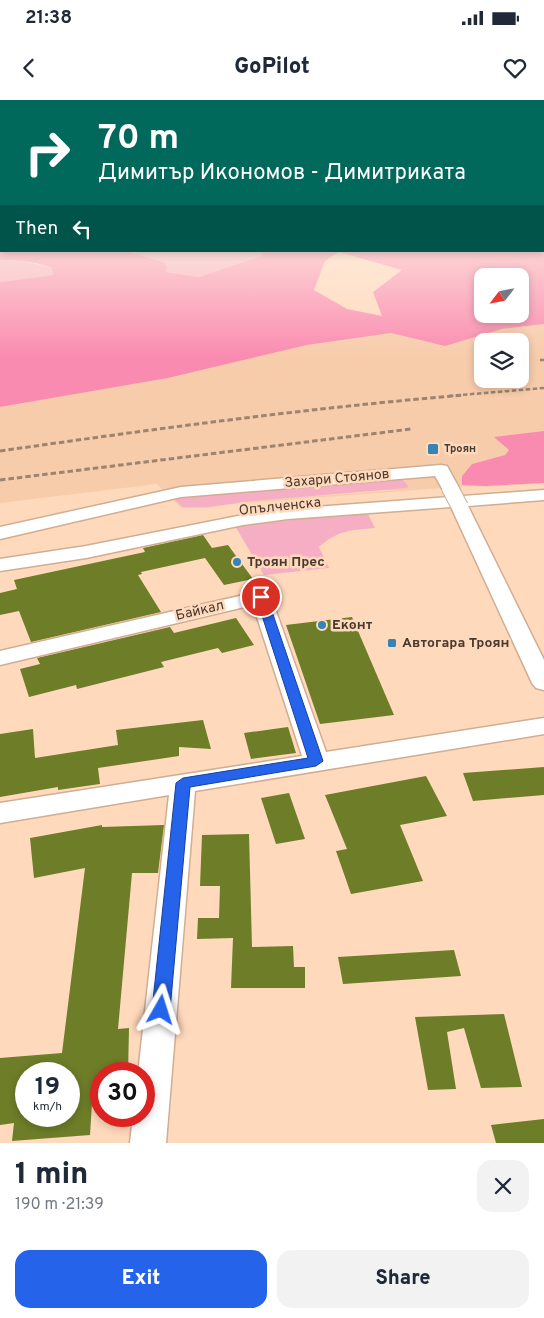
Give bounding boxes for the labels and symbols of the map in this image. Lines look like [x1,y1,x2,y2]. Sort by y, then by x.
north arrow [474,268,529,322]
marker: Троян [426,442,440,456]
place label: Троян [444,442,476,456]
street label: Захари Стоянов [284,466,390,492]
street label: Опълченска [238,494,322,520]
place label: Троян Прес [247,554,325,571]
marker: Троян Прес [231,556,243,568]
pin [240,576,282,618]
street label: Байкал [174,597,226,625]
place label: Еконт [332,617,373,634]
marker: Еконт [316,619,328,631]
place label: Автогара Троян [402,635,509,652]
marker: Автогара Троян [386,637,398,649]
position arrow [134,983,186,1035]
speed limit sign: 30 [90,1062,155,1127]

